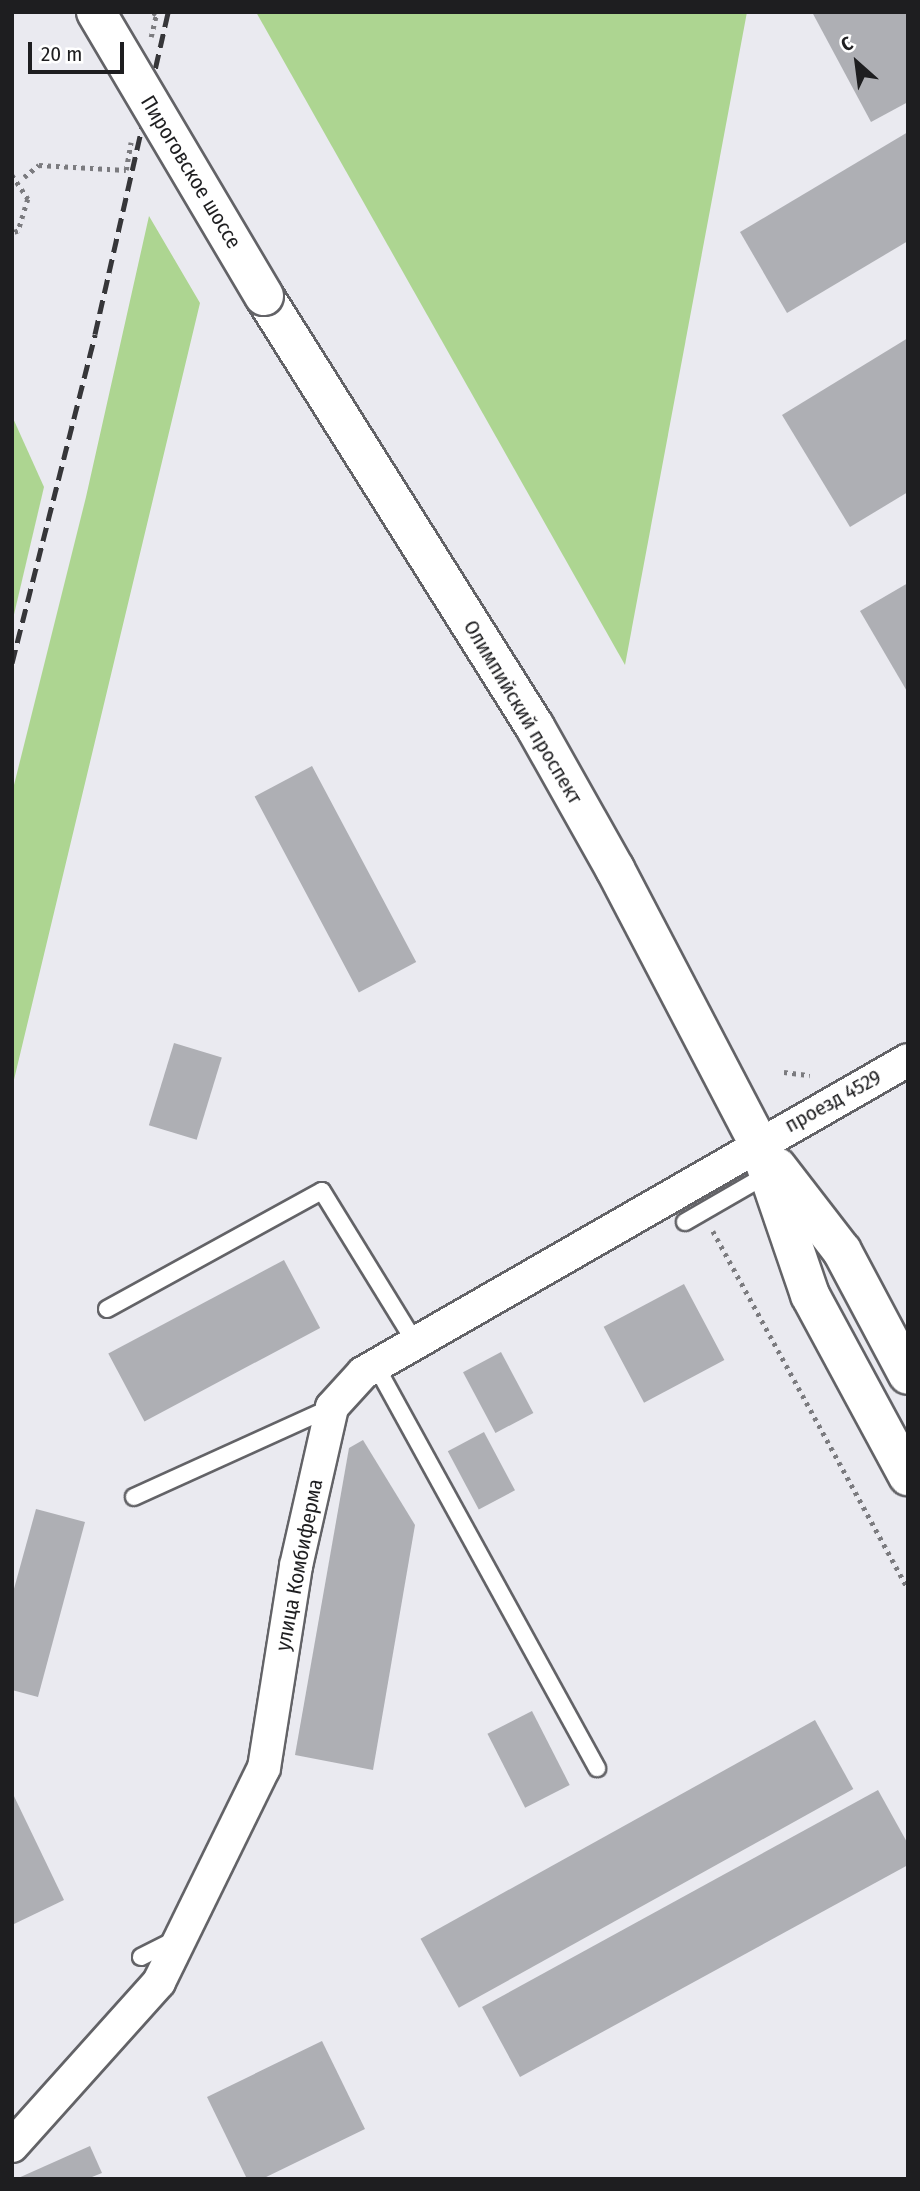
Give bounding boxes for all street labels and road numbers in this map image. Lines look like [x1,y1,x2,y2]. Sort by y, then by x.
street label: Пироговское шоссе [135,91,247,253]
street label: Олимпийский проспект [458,615,588,809]
street label: проезд 4529 [780,1064,886,1138]
street label: улица Комбиферма [270,1477,328,1653]

